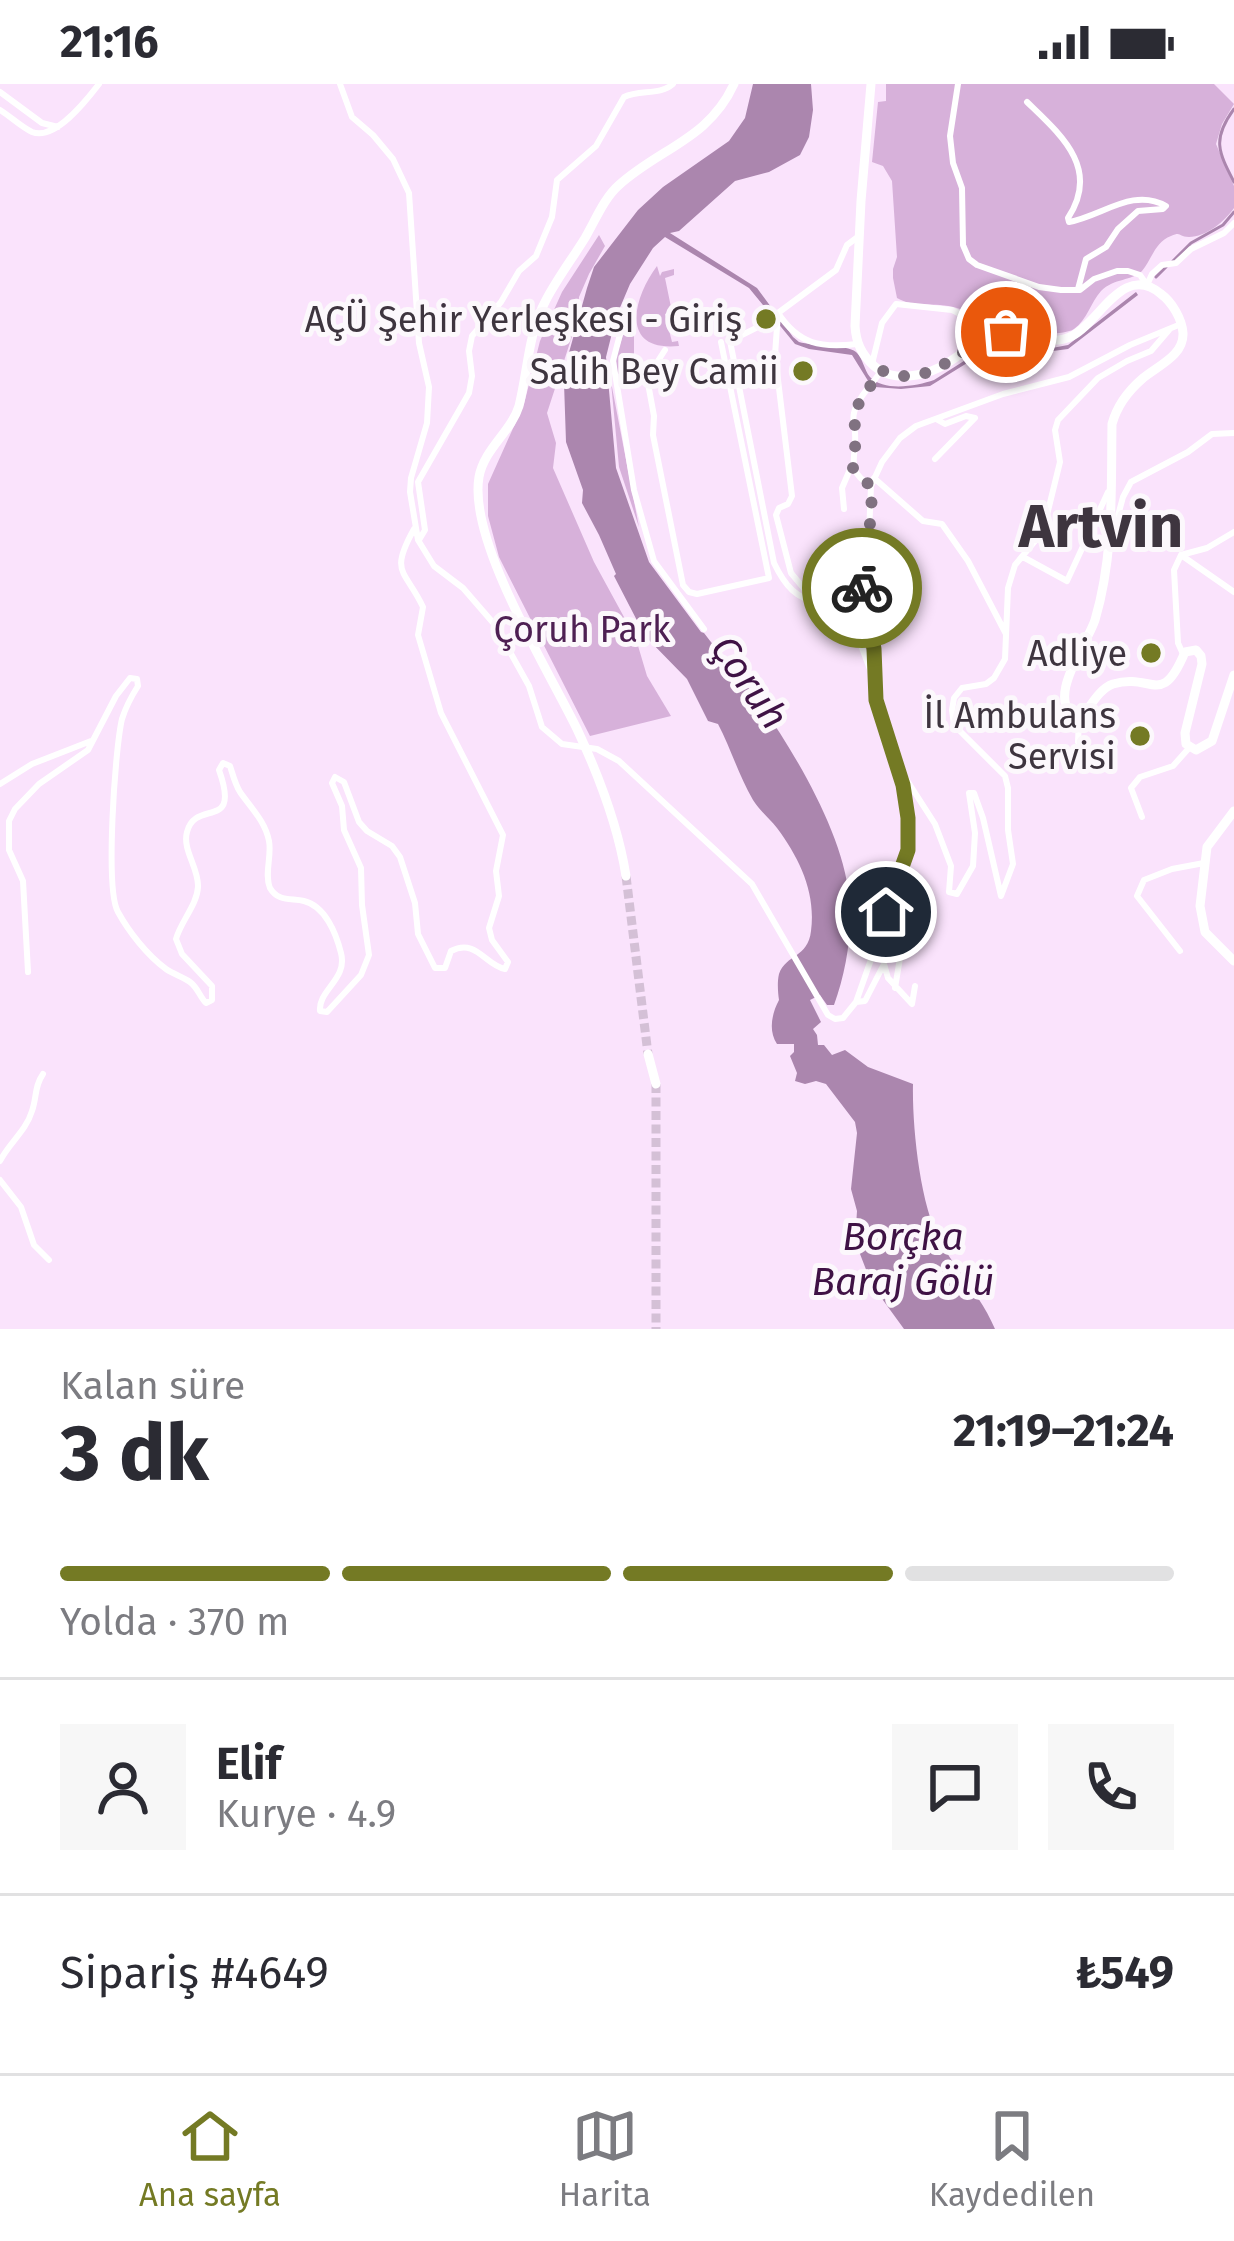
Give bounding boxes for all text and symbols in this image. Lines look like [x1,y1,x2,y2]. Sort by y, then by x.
text: 21:16 [60,15,159,69]
pin [955,281,1057,383]
place label: AÇÜ Şehir Yerleşkesi - Giriş [305,298,742,342]
icon: bag [973,299,1039,365]
marker: AÇÜ Şehir Yerleşkesi - Giriş [753,306,779,332]
place label: Salih Bey Camii [530,350,779,394]
marker: Salih Bey Camii [790,358,816,384]
district label: Artvin [1018,491,1183,563]
courier [802,528,922,648]
icon: bike [829,555,895,621]
park label: Çoruh Park [494,608,671,652]
water label: Çoruh [701,627,798,738]
place label: Adliye [1027,632,1127,676]
marker: Adliye [1138,640,1164,666]
place label: İl Ambulans Servisi [924,694,1116,779]
marker: İl Ambulans Servisi [1127,723,1153,749]
pin [835,861,937,963]
icon: home [853,879,919,945]
water label: Borçka Baraj Gölü [811,1214,995,1305]
text: Kalan süre [60,1363,245,1409]
text: 21:19–21:24 [953,1404,1174,1458]
text: 3 dk [60,1407,209,1501]
text: Yolda · 370 m [60,1599,289,1645]
button: person [60,1724,186,1850]
button: chat [892,1724,1018,1850]
button: phone [1048,1724,1174,1850]
text: Elif [216,1737,281,1791]
text: Kurye · 4.9 [216,1791,396,1837]
text: Sipariş #4649 [60,1946,329,2000]
text: ₺549 [1075,1946,1174,2000]
tab: Ana sayfa [139,2103,281,2215]
tab: Harita [559,2103,651,2215]
tab: Kaydedilen [929,2103,1095,2215]

